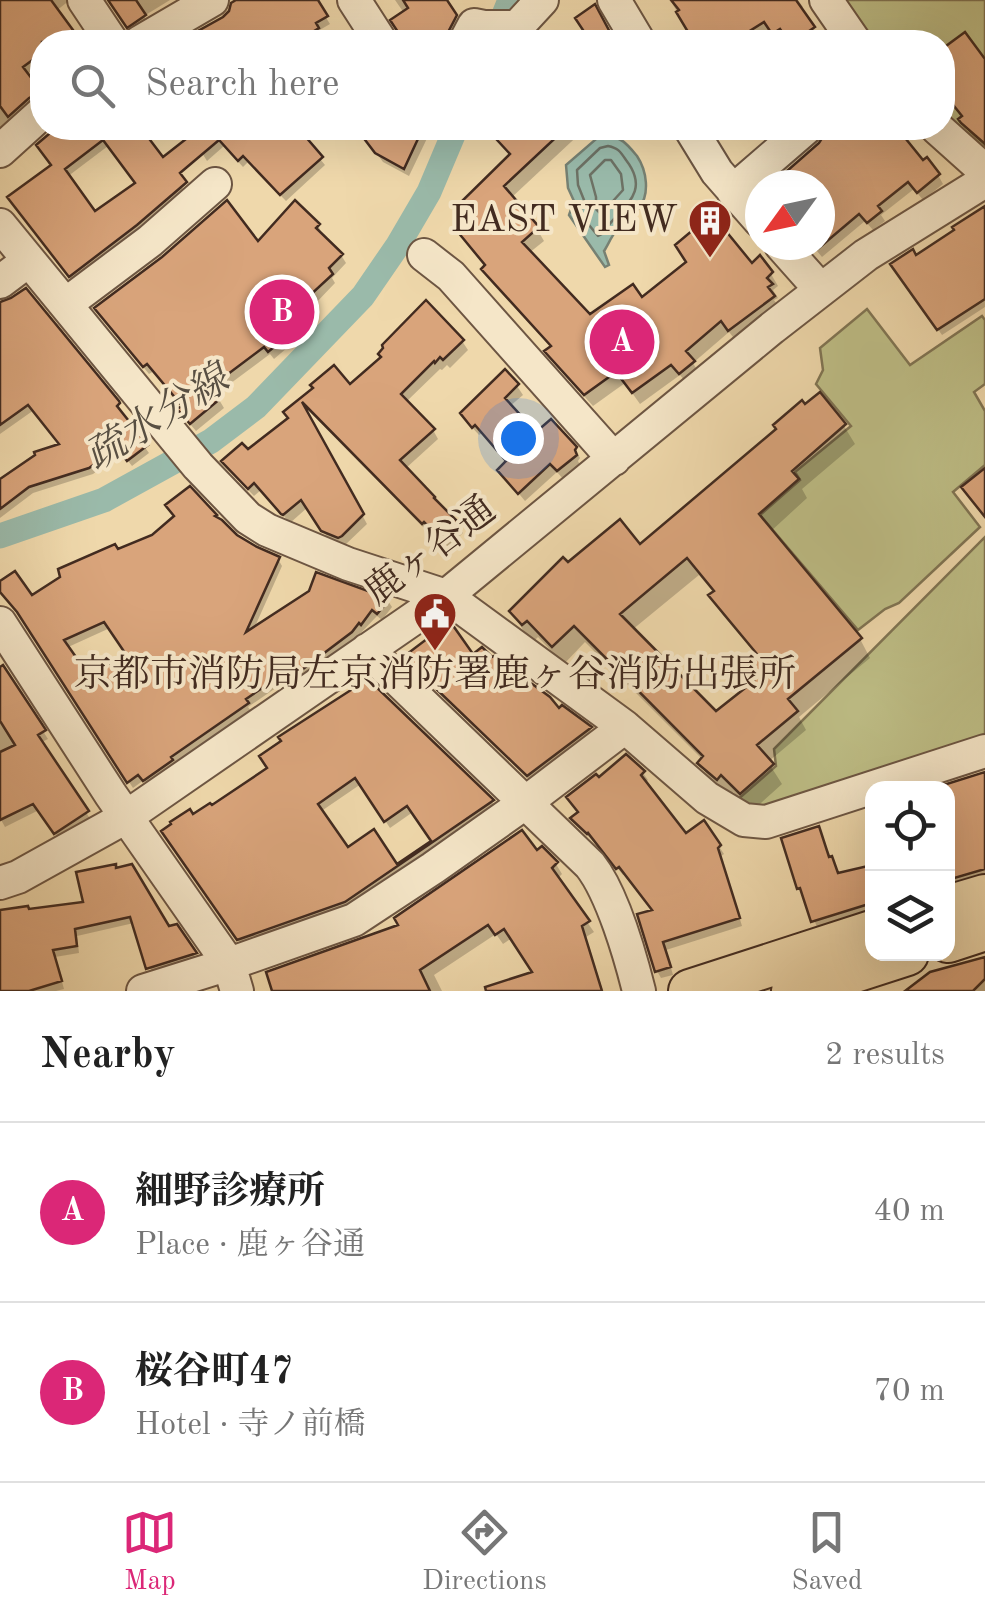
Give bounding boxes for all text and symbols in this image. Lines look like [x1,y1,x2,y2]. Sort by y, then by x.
search box [30,30,955,140]
icon: search [65,58,120,113]
text: Search here [145,66,340,104]
north arrow [745,170,835,260]
building icon: EAST VIEW [687,198,733,259]
place label: EAST VIEW [450,202,678,240]
pin: B [250,274,314,350]
pin: A [590,304,654,380]
water label: 疏水分線 [77,355,241,479]
your location [493,413,544,464]
street label: 鹿ヶ谷通 [357,489,503,613]
public building icon: 京都市消防局左京消防署鹿ヶ谷消防出張所 [412,591,458,652]
place label: 京都市消防局左京消防署鹿ヶ谷消防出張所 [74,653,796,695]
map controls [865,781,955,961]
button: locate [865,781,955,871]
button: layers [865,871,955,961]
text: Nearby [40,1035,176,1077]
text: 2 results [825,1040,945,1072]
text: 細野診療所 [135,1174,325,1212]
text: A [60,1196,85,1228]
text: 40 m [874,1196,945,1228]
text: Place · 鹿ヶ谷通 [135,1230,365,1262]
text: 桜谷町47 [135,1354,293,1392]
text: B [61,1376,84,1408]
text: 70 m [874,1376,945,1408]
text: Hotel · 寺ノ前橋 [135,1410,366,1442]
tab: Map [122,1505,177,1600]
tab: Directions [422,1505,547,1600]
tab: Saved [791,1505,863,1600]

